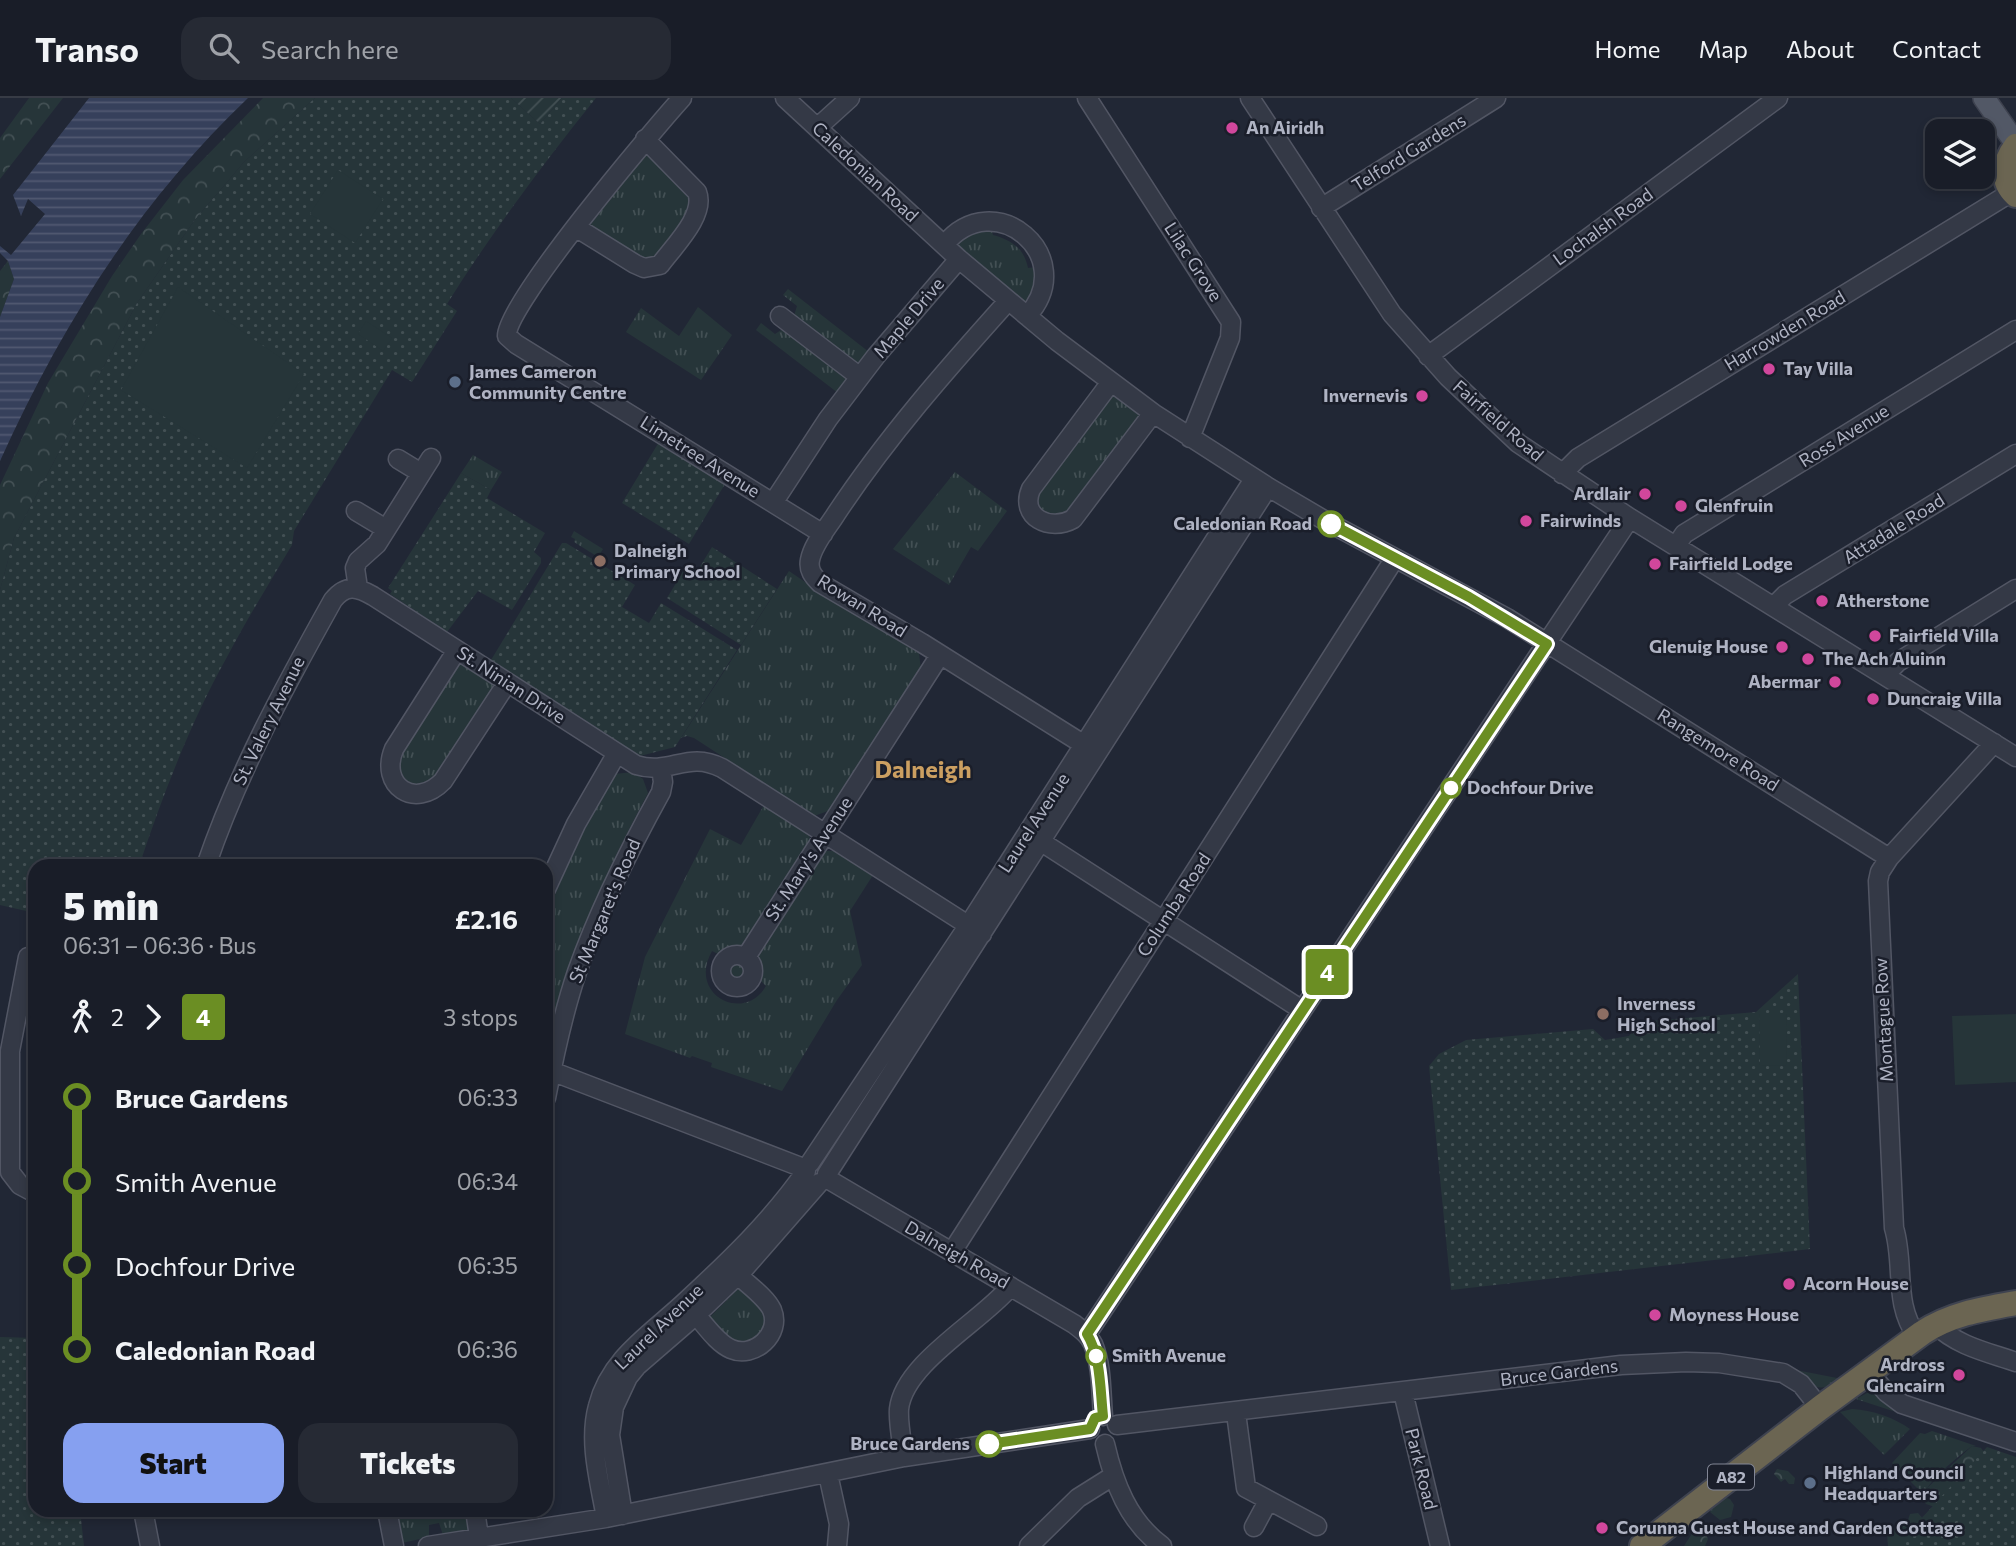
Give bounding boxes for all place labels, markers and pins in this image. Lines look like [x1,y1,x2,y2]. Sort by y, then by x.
place label: An Airidh [1246,116,1324,138]
marker: An Airidh [1224,120,1240,136]
place label: Tay Villa [1783,357,1853,379]
place label: James Cameron Community Centre [469,360,627,403]
marker: Tay Villa [1761,361,1777,377]
marker: James Cameron Community Centre [447,374,463,390]
place label: Invernevis [1323,384,1408,406]
marker: Invernevis [1414,388,1430,404]
place label: Ardlair [1574,482,1632,504]
marker: Ardlair [1637,486,1653,502]
place label: Glenfruin [1695,494,1773,516]
marker: Glenfruin [1673,498,1689,514]
place label: Fairwinds [1540,509,1621,531]
marker: Caledonian Road [1318,511,1344,537]
place label: Caledonian Road [1173,512,1312,534]
marker: Fairwinds [1518,513,1534,529]
place label: Dalneigh Primary School [614,539,740,582]
place label: Fairfield Lodge [1669,552,1793,574]
marker: Dalneigh Primary School [592,553,608,569]
marker: Fairfield Lodge [1647,556,1663,572]
place label: Atherstone [1836,589,1929,611]
marker: Atherstone [1814,593,1830,609]
place label: Fairfield Villa [1889,624,1999,646]
marker: Fairfield Villa [1867,628,1883,644]
place label: Glenuig House [1649,635,1768,657]
marker: Glenuig House [1774,639,1790,655]
place label: The Ach Aluinn [1822,647,1946,669]
marker: The Ach Aluinn [1800,651,1816,667]
place label: Abermar [1748,670,1822,692]
marker: Abermar [1827,674,1843,690]
place label: Duncraig Villa [1887,687,2002,709]
marker: Duncraig Villa [1865,691,1881,707]
place label: Dochfour Drive [1467,776,1594,798]
marker: Dochfour Drive [1441,778,1461,798]
place label: Inverness High School [1617,992,1716,1035]
marker: Inverness High School [1595,1006,1611,1022]
place label: Acorn House [1803,1272,1909,1294]
marker: Acorn House [1781,1276,1797,1292]
place label: Moyness House [1669,1303,1799,1325]
marker: Moyness House [1647,1307,1663,1323]
place label: Smith Avenue [1112,1344,1226,1366]
marker: Smith Avenue [1086,1346,1106,1366]
place label: Ardross Glencairn [1866,1353,1945,1396]
marker: Ardross Glencairn [1951,1367,1967,1383]
marker: Bruce Gardens [976,1431,1002,1457]
place label: Bruce Gardens [850,1432,970,1454]
place label: Highland Council Headquarters [1824,1461,1964,1504]
marker: Highland Council Headquarters [1802,1475,1818,1491]
place label: Corunna Guest House and Garden Cottage [1616,1516,1963,1538]
marker: Corunna Guest House and Garden Cottage [1594,1520,1610,1536]

